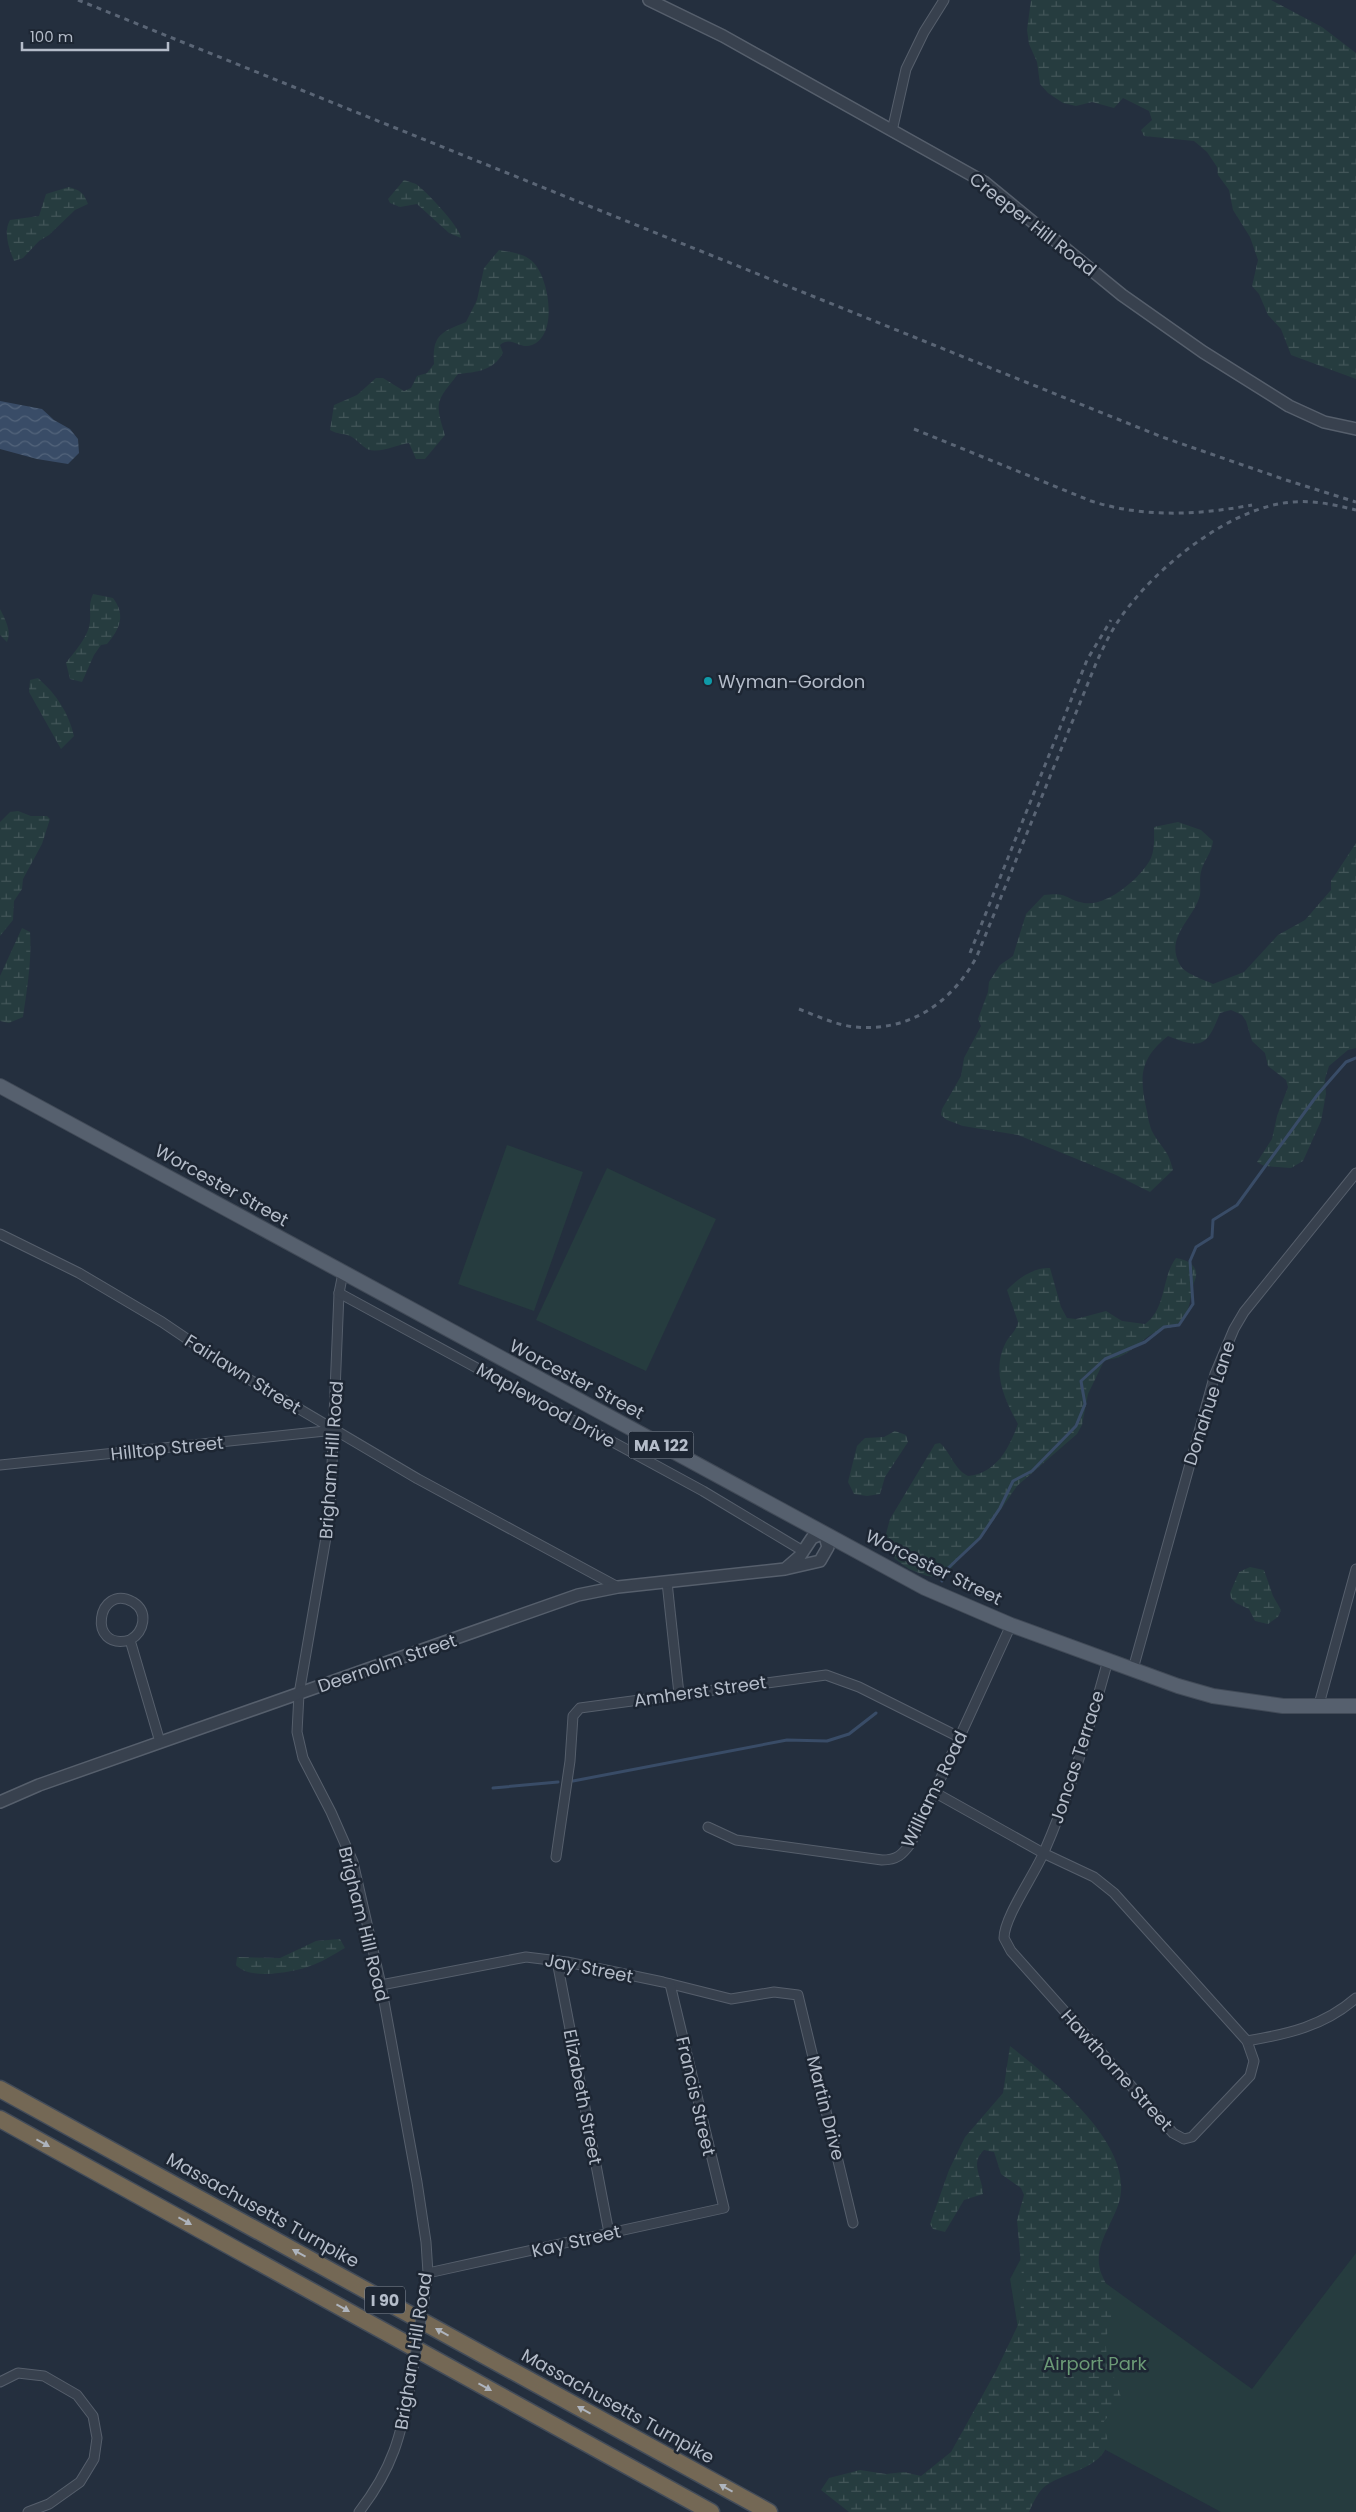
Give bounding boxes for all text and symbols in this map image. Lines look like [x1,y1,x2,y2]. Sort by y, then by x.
scale bar [22,20,169,52]
text: 100 m [30,26,73,47]
street label: Creeper Hill Road [964,166,1102,282]
place label: Wyman-Gordon [718,669,865,694]
marker: Wyman-Gordon [702,675,714,687]
street label: Worcester Street [151,1138,293,1232]
street label: Fairlawn Street [180,1328,306,1420]
street label: Worcester Street [505,1333,649,1425]
street label: Donahue Lane [1177,1338,1241,1468]
street label: Maplewood Drive [472,1356,620,1454]
street label: Brigham Hill Road [313,1380,349,1540]
street label: Hilltop Street [109,1430,225,1466]
road number: MA 122 [628,1432,694,1458]
street label: Worcester Street [861,1523,1007,1611]
street label: Deernolm Street [314,1628,460,1698]
street label: Amherst Street [632,1669,768,1713]
street label: Joncas Terrace [1044,1687,1110,1827]
street label: Williams Road [895,1726,973,1852]
street label: Brigham Hill Road [333,1844,395,2004]
street label: Jay Street [543,1947,635,1989]
street label: Hawthorne Street [1056,2004,1178,2136]
street label: Elizabeth Street [558,2027,608,2167]
street label: Francis Street [670,2034,722,2158]
street label: Martin Drive [801,2053,851,2163]
one-way arrow [35,2139,50,2147]
street label: Massachusetts Turnpike [162,2146,364,2274]
one-way arrow [178,2217,192,2226]
street label: Kay Street [529,2219,623,2263]
one-way arrow [293,2249,306,2258]
street label: Brigham Hill Road [388,2271,438,2431]
road number: I 90 [365,2286,405,2314]
one-way arrow [336,2304,349,2313]
one-way arrow [434,2328,449,2336]
street label: Massachusetts Turnpike [517,2342,719,2470]
park label: Airport Park [1043,2351,1148,2376]
one-way arrow [478,2383,492,2391]
one-way arrow [577,2406,591,2414]
one-way arrow [720,2484,733,2493]

